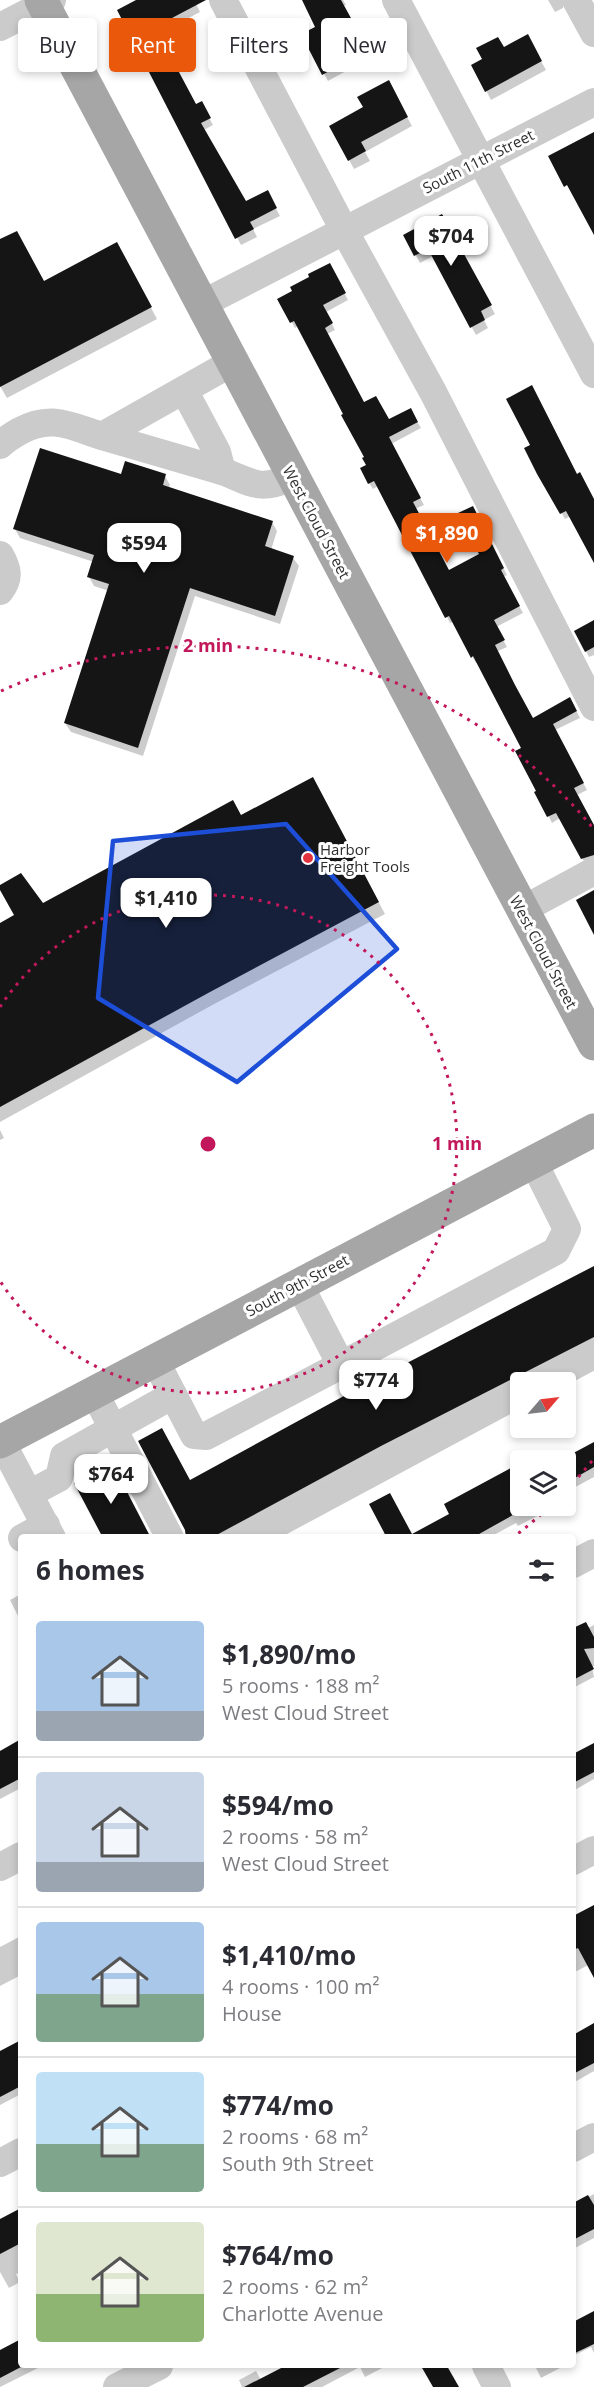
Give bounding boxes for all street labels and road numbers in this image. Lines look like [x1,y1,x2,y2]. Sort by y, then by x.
street label: South 11th Street [419,124,537,198]
street label: West Cloud Street [279,462,355,582]
street label: West Cloud Street [506,892,582,1012]
street label: South 9th Street [242,1249,352,1321]

